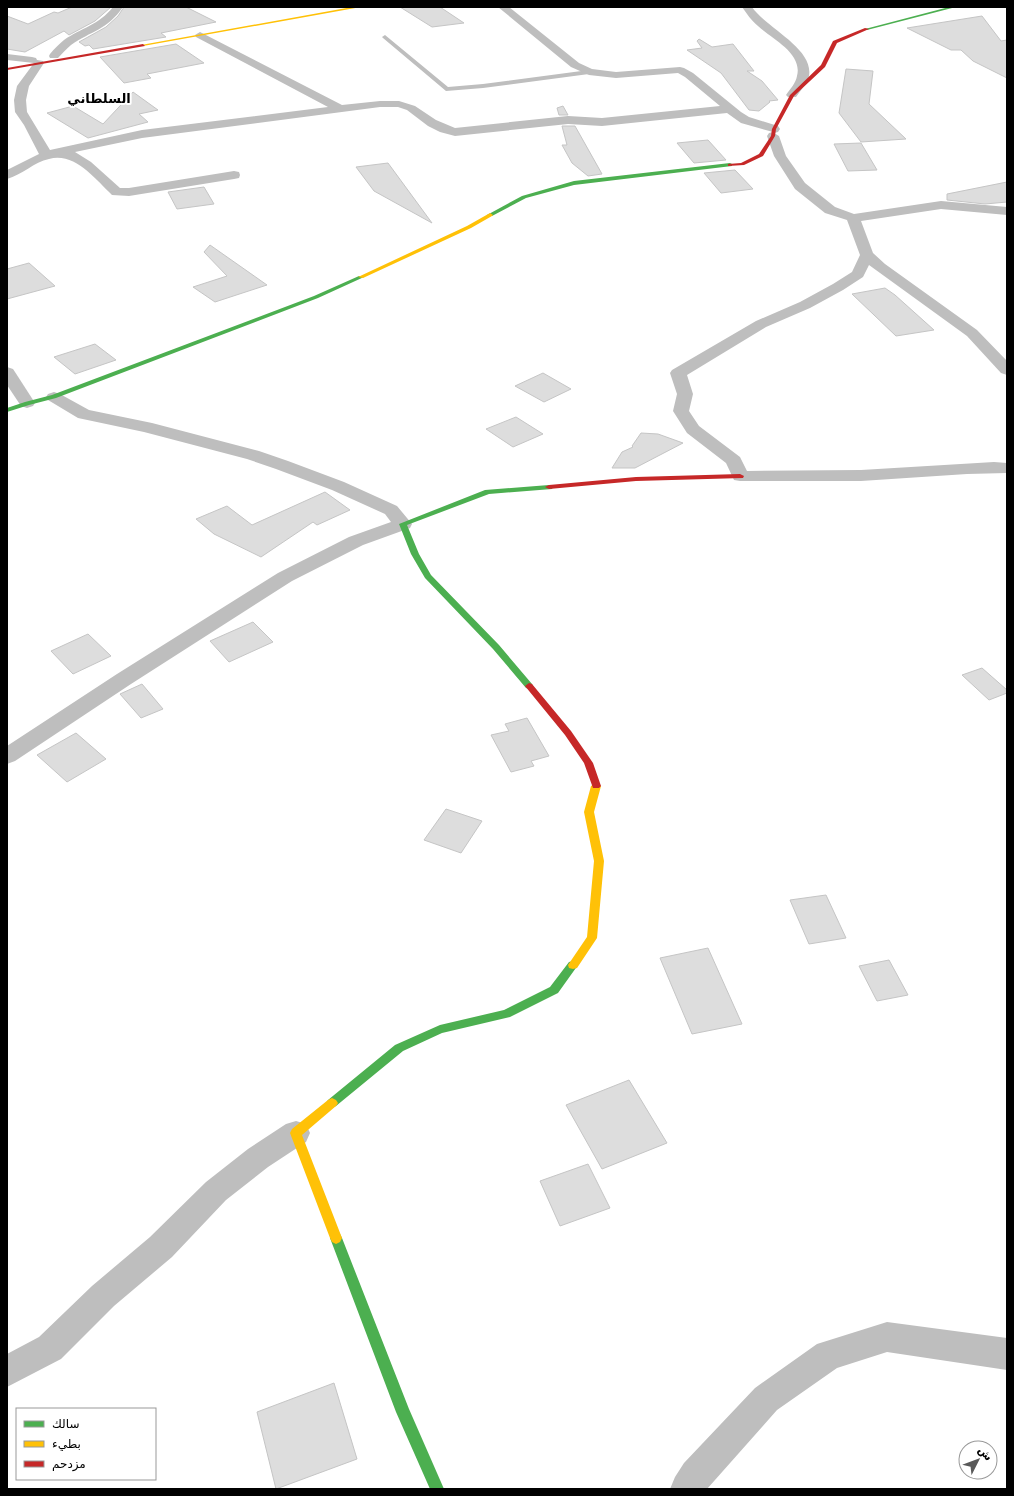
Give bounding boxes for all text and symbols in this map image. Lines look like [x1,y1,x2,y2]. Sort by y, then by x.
district label: السلطاني [67,91,131,106]
legend [16,1408,156,1480]
text: سالك [52,1417,79,1431]
text: بطيء [52,1437,81,1451]
north arrow [958,1440,998,1480]
text: ش [975,1444,995,1464]
text: مزدحم [52,1457,86,1472]

